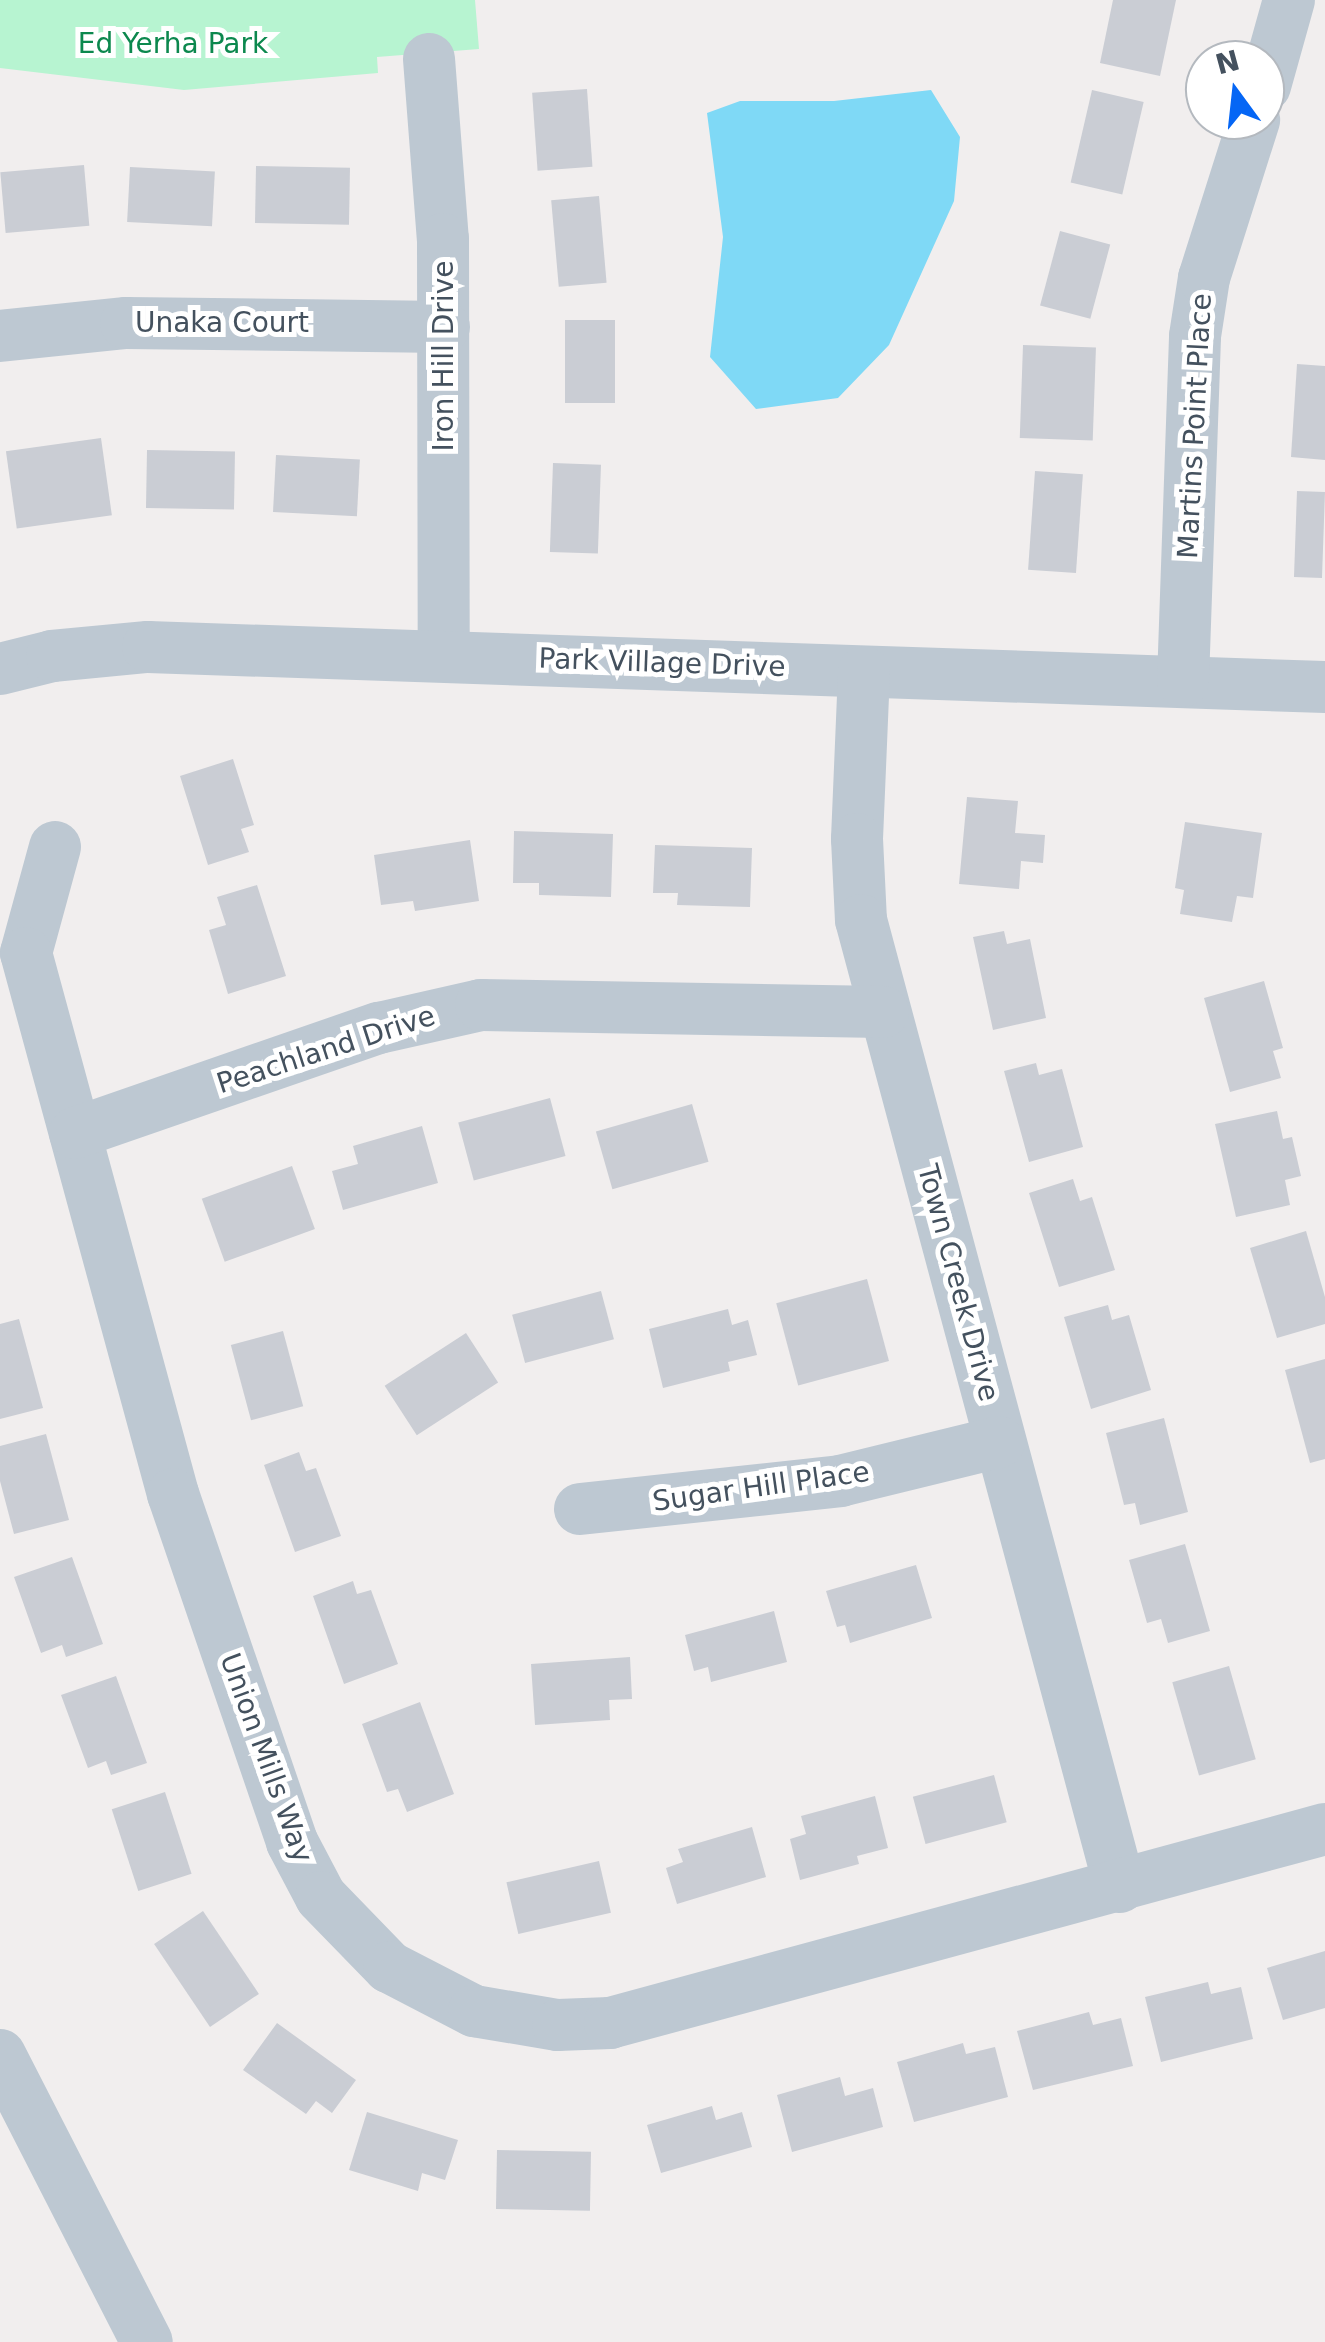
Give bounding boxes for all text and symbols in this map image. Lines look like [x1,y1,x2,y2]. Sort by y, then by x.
park label: Ed Yerha Park [78,27,268,61]
north arrow [1185,40,1285,140]
text: N [1212,44,1243,81]
street label: Iron Hill Drive [427,261,461,451]
street label: Martins Point Place [1171,292,1219,560]
street label: Unaka Court [135,306,309,340]
street label: Park Village Drive [538,642,786,684]
street label: Peachland Drive [213,999,439,1101]
street label: Town Creek Drive [910,1161,1006,1405]
street label: Sugar Hill Place [650,1455,872,1519]
street label: Union Mills Way [213,1649,319,1867]

